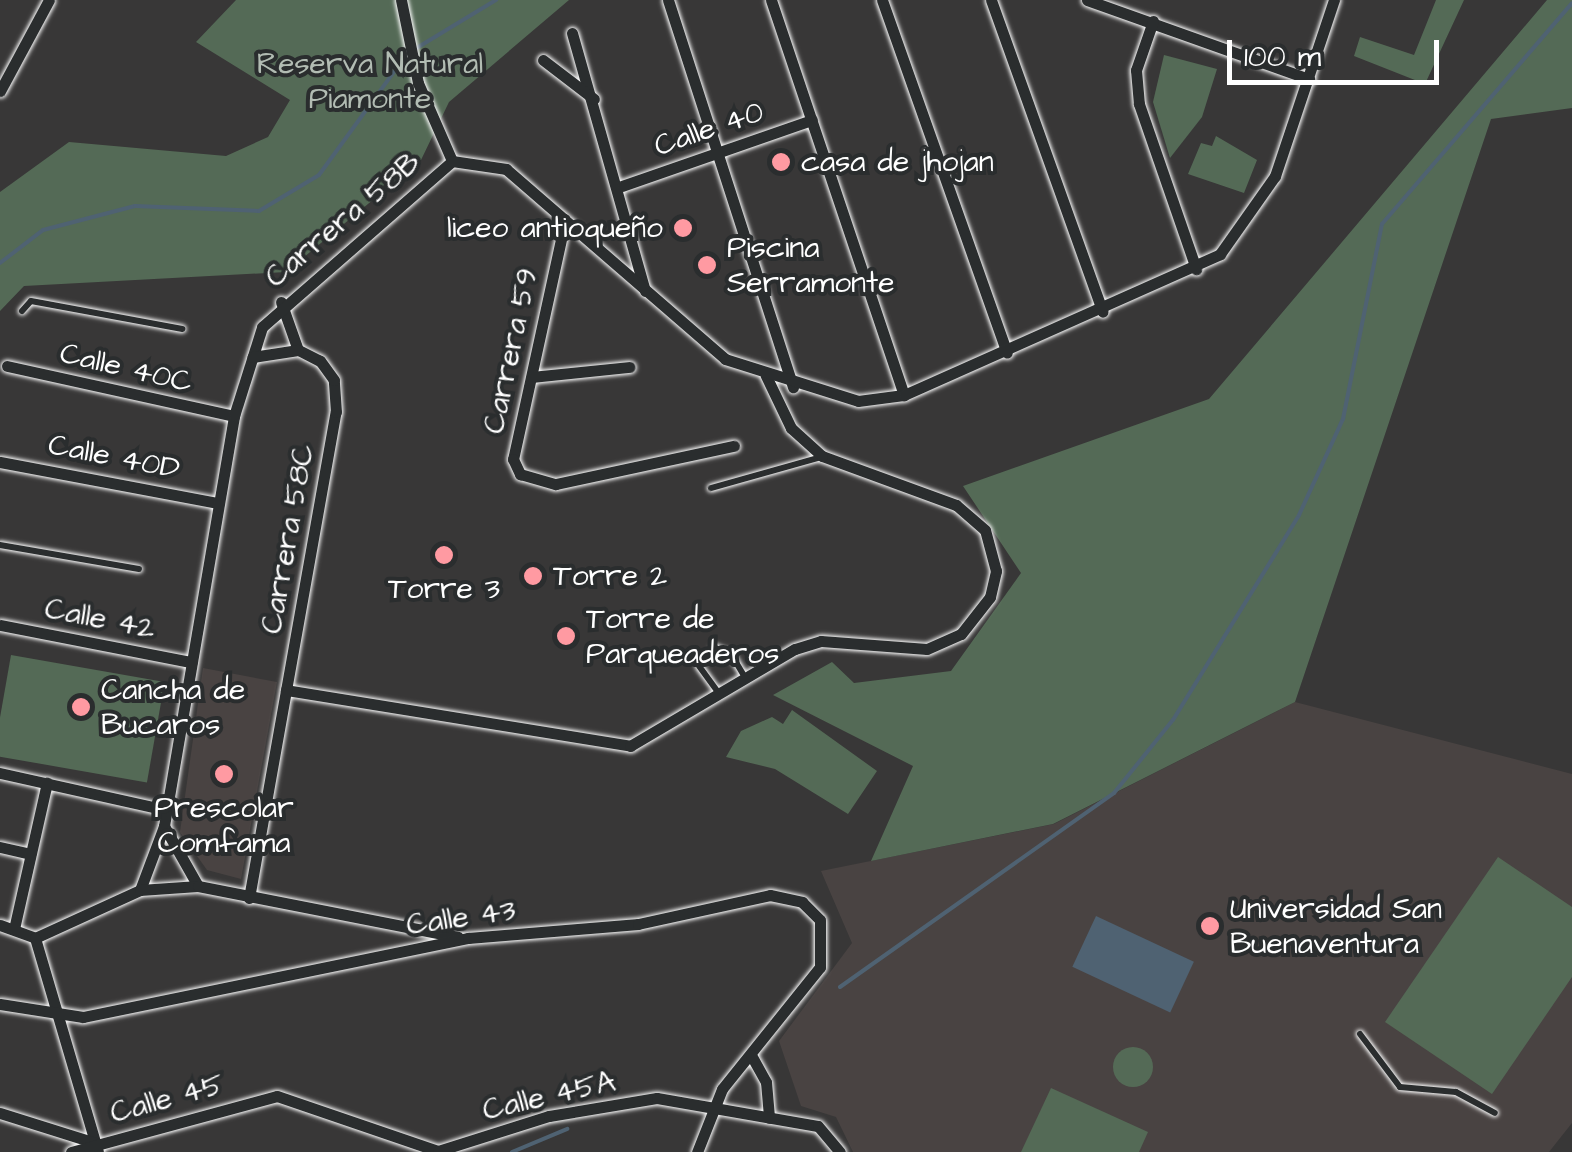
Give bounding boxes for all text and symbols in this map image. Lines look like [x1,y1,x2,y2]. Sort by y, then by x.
scale bar [1232,20,1444,82]
text: 100 m [1244,36,1321,78]
park label: Reserva Natural Piamonte [257,46,483,116]
street label: Calle 40 [649,94,769,164]
place label: casa de jhojan [801,144,994,180]
street label: Carrera 58B [258,145,428,295]
marker: casa de jhojan [770,151,792,173]
place label: liceo antioqueño [447,210,663,246]
marker: liceo antioqueño [672,217,694,239]
place label: Piscina Serramonte [727,230,894,300]
marker: Piscina Serramonte [696,254,718,276]
street label: Carrera 59 [476,265,546,437]
street label: Calle 40C [56,335,196,401]
street label: Calle 40D [45,427,183,487]
street label: Carrera 58C [254,442,322,636]
marker: Torre 3 [433,544,455,566]
place label: Torre 2 [553,558,667,594]
marker: Torre 2 [522,565,544,587]
place label: Torre 3 [388,571,500,607]
street label: Calle 42 [42,591,158,647]
place label: Torre de Parqueaderos [586,601,779,672]
marker: Torre de Parqueaderos [555,625,577,647]
place label: Cancha de Bucaros [101,672,245,742]
marker: Cancha de Bucaros [70,696,92,718]
marker: Prescolar Comfama [213,763,235,785]
place label: Prescolar Comfama [154,790,294,860]
place label: Universidad San Buenaventura [1230,891,1442,962]
street label: Calle 43 [404,893,518,943]
marker: Universidad San Buenaventura [1199,915,1221,937]
street label: Calle 45A [479,1063,619,1129]
street label: Calle 45 [106,1067,228,1131]

